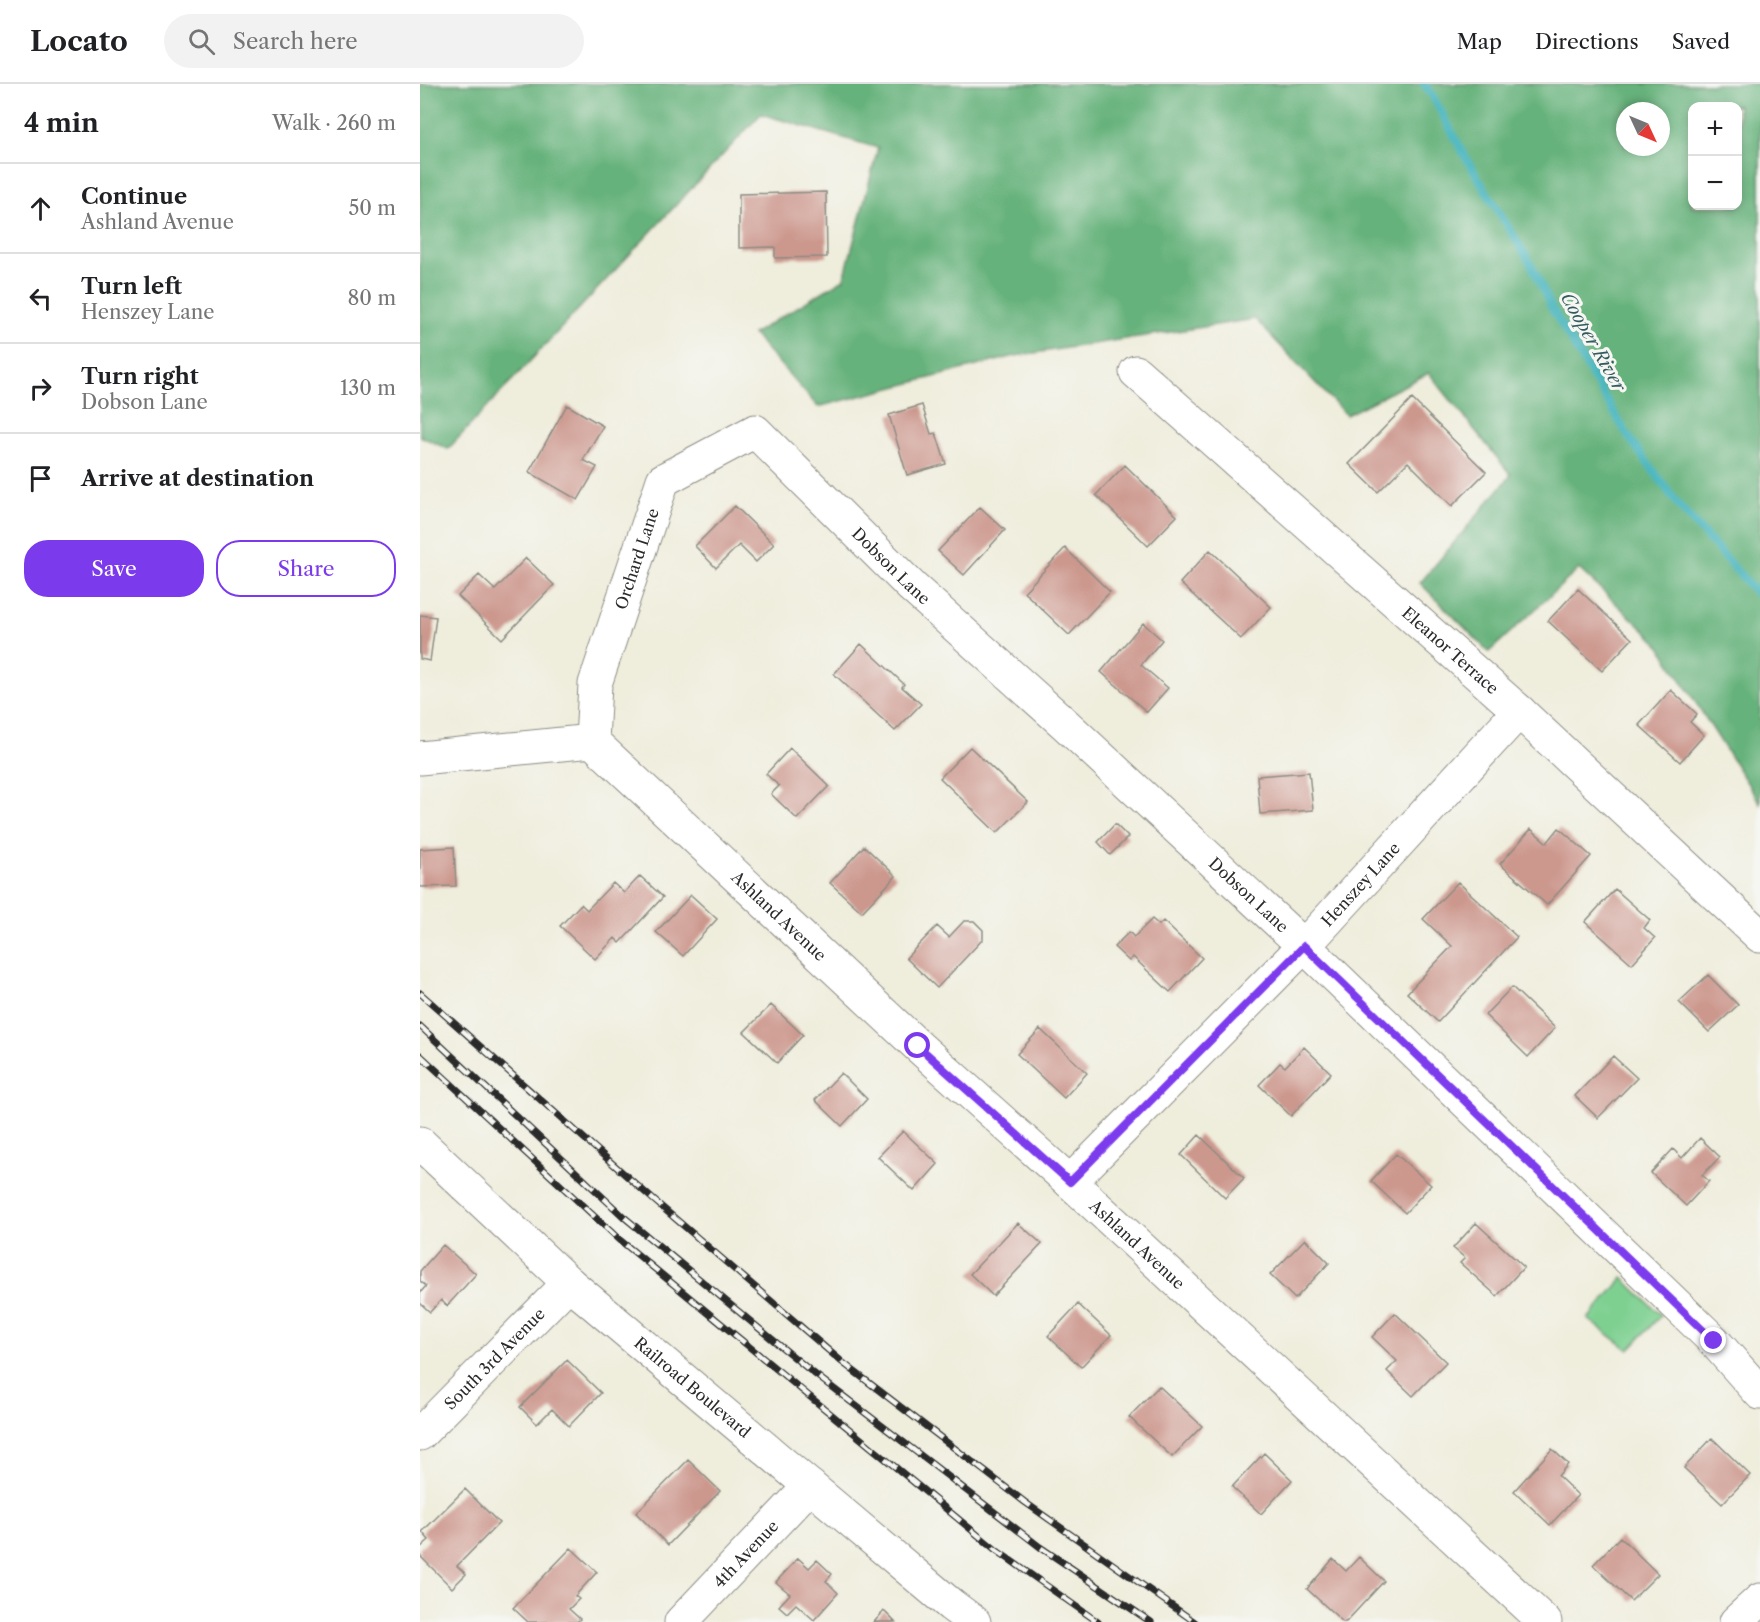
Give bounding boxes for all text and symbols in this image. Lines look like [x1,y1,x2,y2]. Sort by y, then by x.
search box [164,14,584,68]
text: Locato [30,24,128,58]
icon: search [185,25,218,58]
text: Search here [233,28,358,55]
text: Map [1457,29,1502,54]
text: Directions [1535,29,1639,54]
text: Saved [1672,29,1730,54]
north arrow [1616,102,1670,156]
map controls [1688,102,1742,210]
button: + [1688,102,1742,156]
text: 4 min [24,107,99,139]
text: Walk · 260 m [272,111,396,135]
button: − [1688,156,1742,210]
text: Continue [81,183,187,210]
icon: ahead [24,192,57,225]
text: 50 m [349,196,396,220]
text: Ashland Avenue [81,210,234,234]
text: Turn left [81,273,182,300]
icon: left [24,282,57,315]
text: 80 m [348,286,396,310]
water label: Cooper River [1556,289,1631,397]
text: Henszey Lane [81,300,214,324]
text: Turn right [81,363,199,390]
icon: right [24,372,57,405]
text: 130 m [340,376,396,400]
text: Dobson Lane [81,390,208,414]
icon: arrive [24,462,57,495]
text: Arrive at destination [81,465,314,492]
street label: Orchard Lane [611,506,663,612]
street label: Dobson Lane [848,523,934,609]
button: Save [24,540,204,597]
button: Share [216,540,396,597]
street label: Eleanor Terrace [1398,602,1503,698]
street label: Henszey Lane [1317,838,1404,930]
street label: Dobson Lane [1205,853,1293,937]
street label: Ashland Avenue [727,866,831,965]
route start [904,1032,930,1058]
street label: Ashland Avenue [1085,1195,1189,1293]
street label: South 3rd Avenue [440,1304,549,1414]
route end [1700,1327,1726,1353]
street label: Railroad Boulevard [630,1332,755,1442]
street label: 4th Avenue [709,1516,782,1592]

